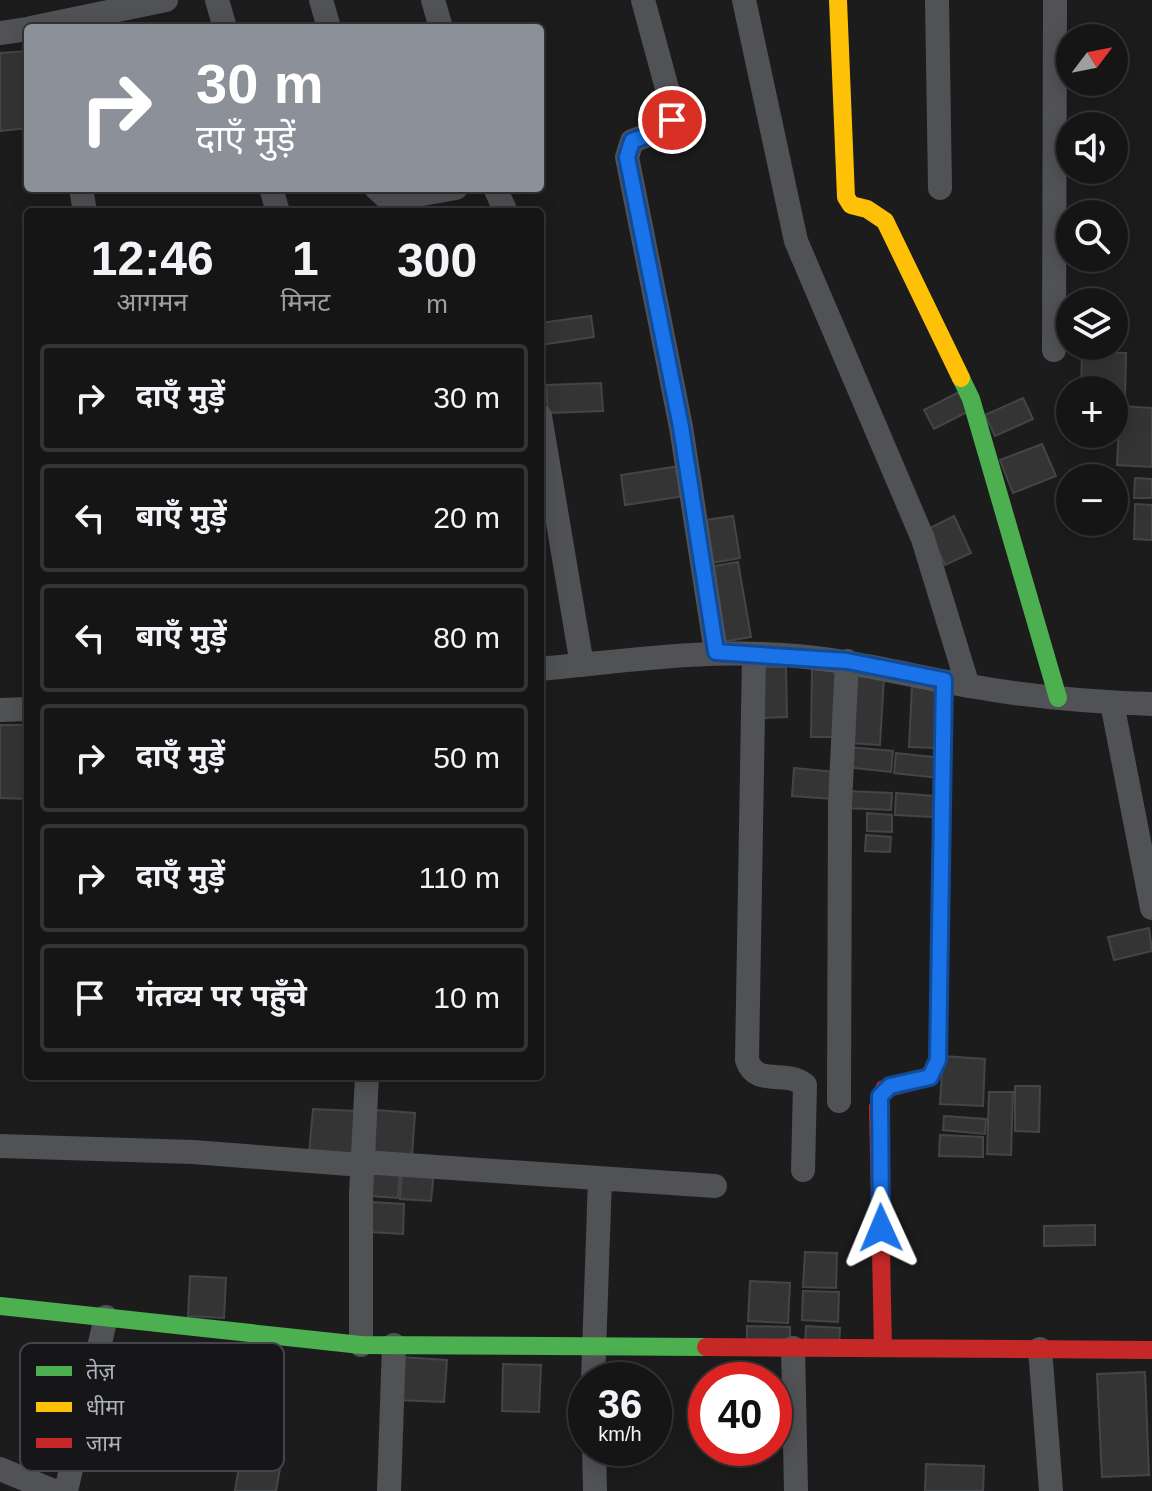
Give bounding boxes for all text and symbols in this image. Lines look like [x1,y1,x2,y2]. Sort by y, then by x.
north arrow [1056,24,1128,96]
map controls [1056,24,1128,536]
text: 30 m [196,52,324,115]
icon: right [64,56,168,160]
pin [638,86,706,154]
icon: arrive [650,98,694,142]
button: sound [1056,112,1128,184]
text: दाएँ मुड़ें [196,118,295,159]
button: search [1056,200,1128,272]
text: 12:46 [91,232,214,285]
text: 1 [292,232,319,285]
text: 300 [397,234,477,287]
text: आगमन [117,287,188,317]
text: मिनट [280,287,330,317]
button: layers [1056,288,1128,360]
text: m [426,289,448,319]
icon: right [68,376,112,420]
button: + [1056,376,1128,448]
text: दाएँ मुड़ें [136,379,225,412]
text: 30 m [433,381,500,414]
button: − [1056,464,1128,536]
icon: left [68,496,112,540]
text: बाएँ मुड़ें [136,499,227,532]
text: 20 m [433,501,500,534]
icon: left [68,616,112,660]
text: बाएँ मुड़ें [136,619,227,652]
text: 80 m [433,621,500,654]
icon: right [68,736,112,780]
text: दाएँ मुड़ें [136,739,225,772]
text: 50 m [433,741,500,774]
icon: right [68,856,112,900]
text: दाएँ मुड़ें [136,859,225,892]
text: 110 m [419,861,500,894]
icon: arrive [68,976,112,1020]
text: गंतव्य पर पहुँचे [136,979,307,1012]
text: 10 m [433,981,500,1014]
position arrow [839,1186,923,1270]
legend [20,1343,284,1471]
text: तेज़ [86,1358,116,1384]
speed limit sign: 40 [688,1362,792,1466]
text: 36 [598,1382,642,1426]
text: धीमा [86,1395,124,1420]
text: km/h [598,1423,642,1445]
text: जाम [86,1431,122,1456]

